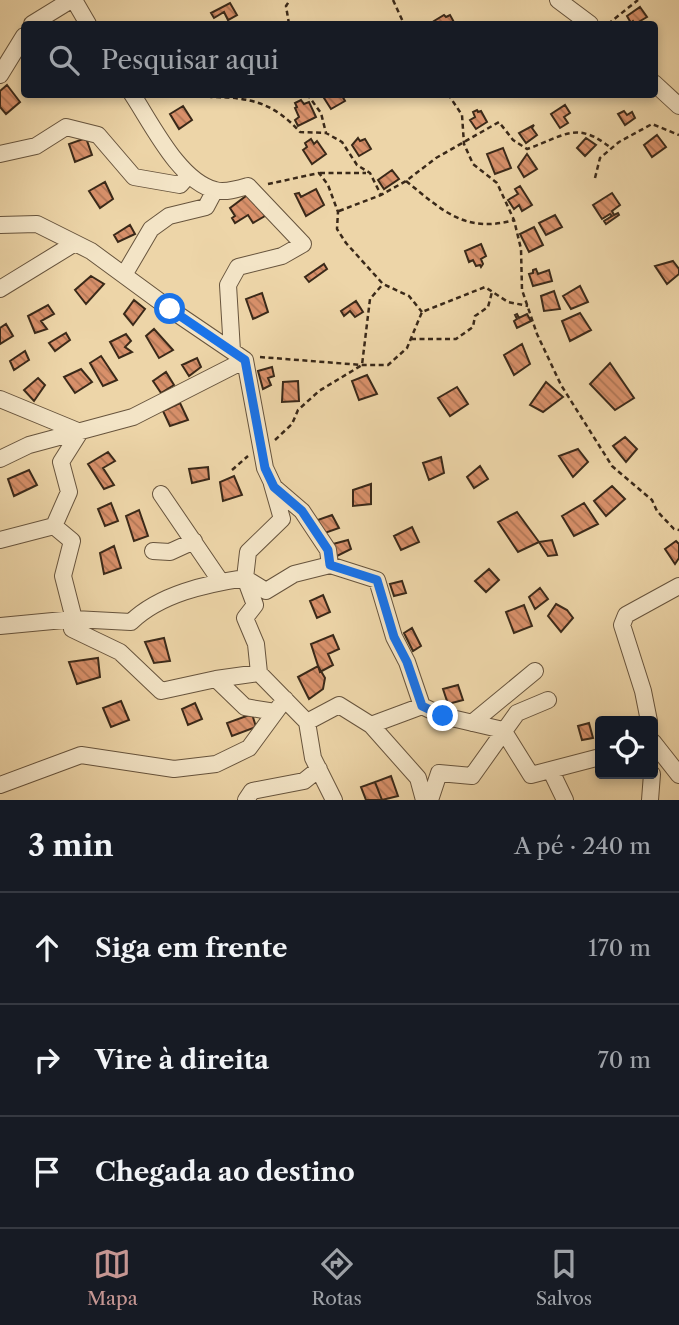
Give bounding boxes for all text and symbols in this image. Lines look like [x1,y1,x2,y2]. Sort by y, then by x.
search box [21,21,658,98]
icon: search [45,41,83,79]
text: Pesquisar aqui [101,44,279,76]
route start [154,293,185,324]
route end [427,700,458,731]
map controls [595,716,658,779]
button: locate [595,716,658,779]
text: 3 min [28,827,114,864]
text: A pé · 240 m [514,832,651,860]
icon: ahead [28,929,66,967]
text: Siga em frente [95,932,288,964]
text: 170 m [588,934,651,962]
icon: right [28,1041,66,1079]
text: Vire à direita [95,1044,269,1076]
text: 70 m [598,1046,651,1074]
icon: arrive [28,1153,66,1191]
text: Chegada ao destino [95,1156,355,1188]
tab: Mapa [87,1245,138,1310]
tab: Rotas [311,1245,362,1310]
tab: Salvos [536,1245,592,1310]

